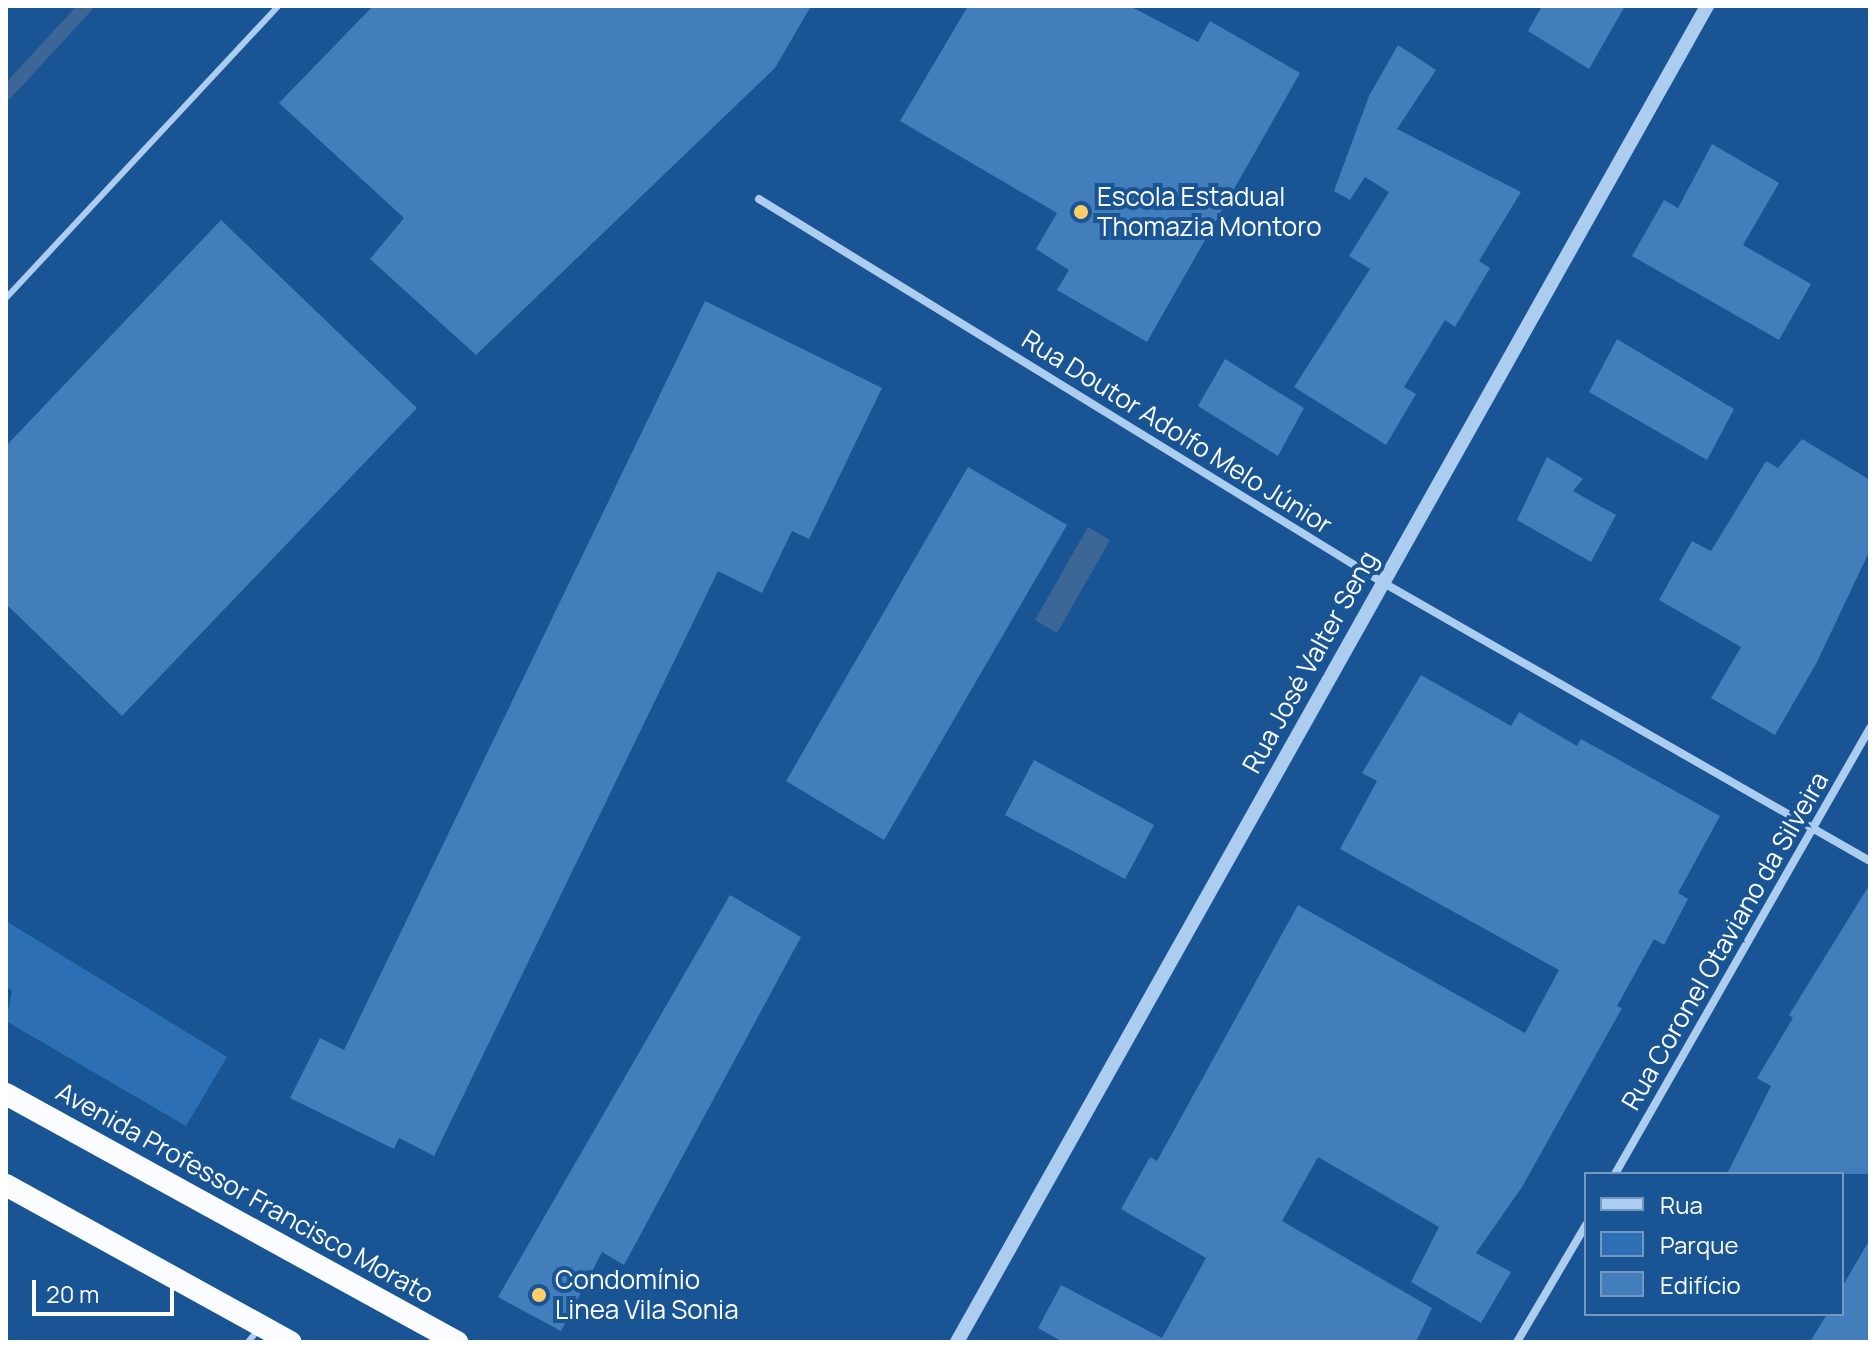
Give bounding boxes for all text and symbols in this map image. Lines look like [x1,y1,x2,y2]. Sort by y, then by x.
place label: Escola Estadual Thomazia Montoro [1097,181,1322,242]
marker: Escola Estadual Thomazia Montoro [1072,203,1090,221]
street label: Rua Doutor Adolfo Melo Júnior [1016,323,1338,541]
street label: Rua José Valter Seng [1236,545,1384,779]
street label: Rua Coronel Otaviano da Silveira [1615,766,1835,1116]
street label: Avenida Professor Francisco Morato [51,1076,439,1310]
legend [1584,1172,1844,1316]
text: Rua [1660,1188,1703,1221]
text: Parque [1660,1228,1738,1261]
scale bar [36,1264,178,1314]
place label: Condomínio Linea Vila Sonia [555,1264,739,1326]
text: Edifício [1660,1268,1741,1301]
text: 20 m [46,1277,99,1310]
marker: Condomínio Linea Vila Sonia [530,1286,548,1304]

